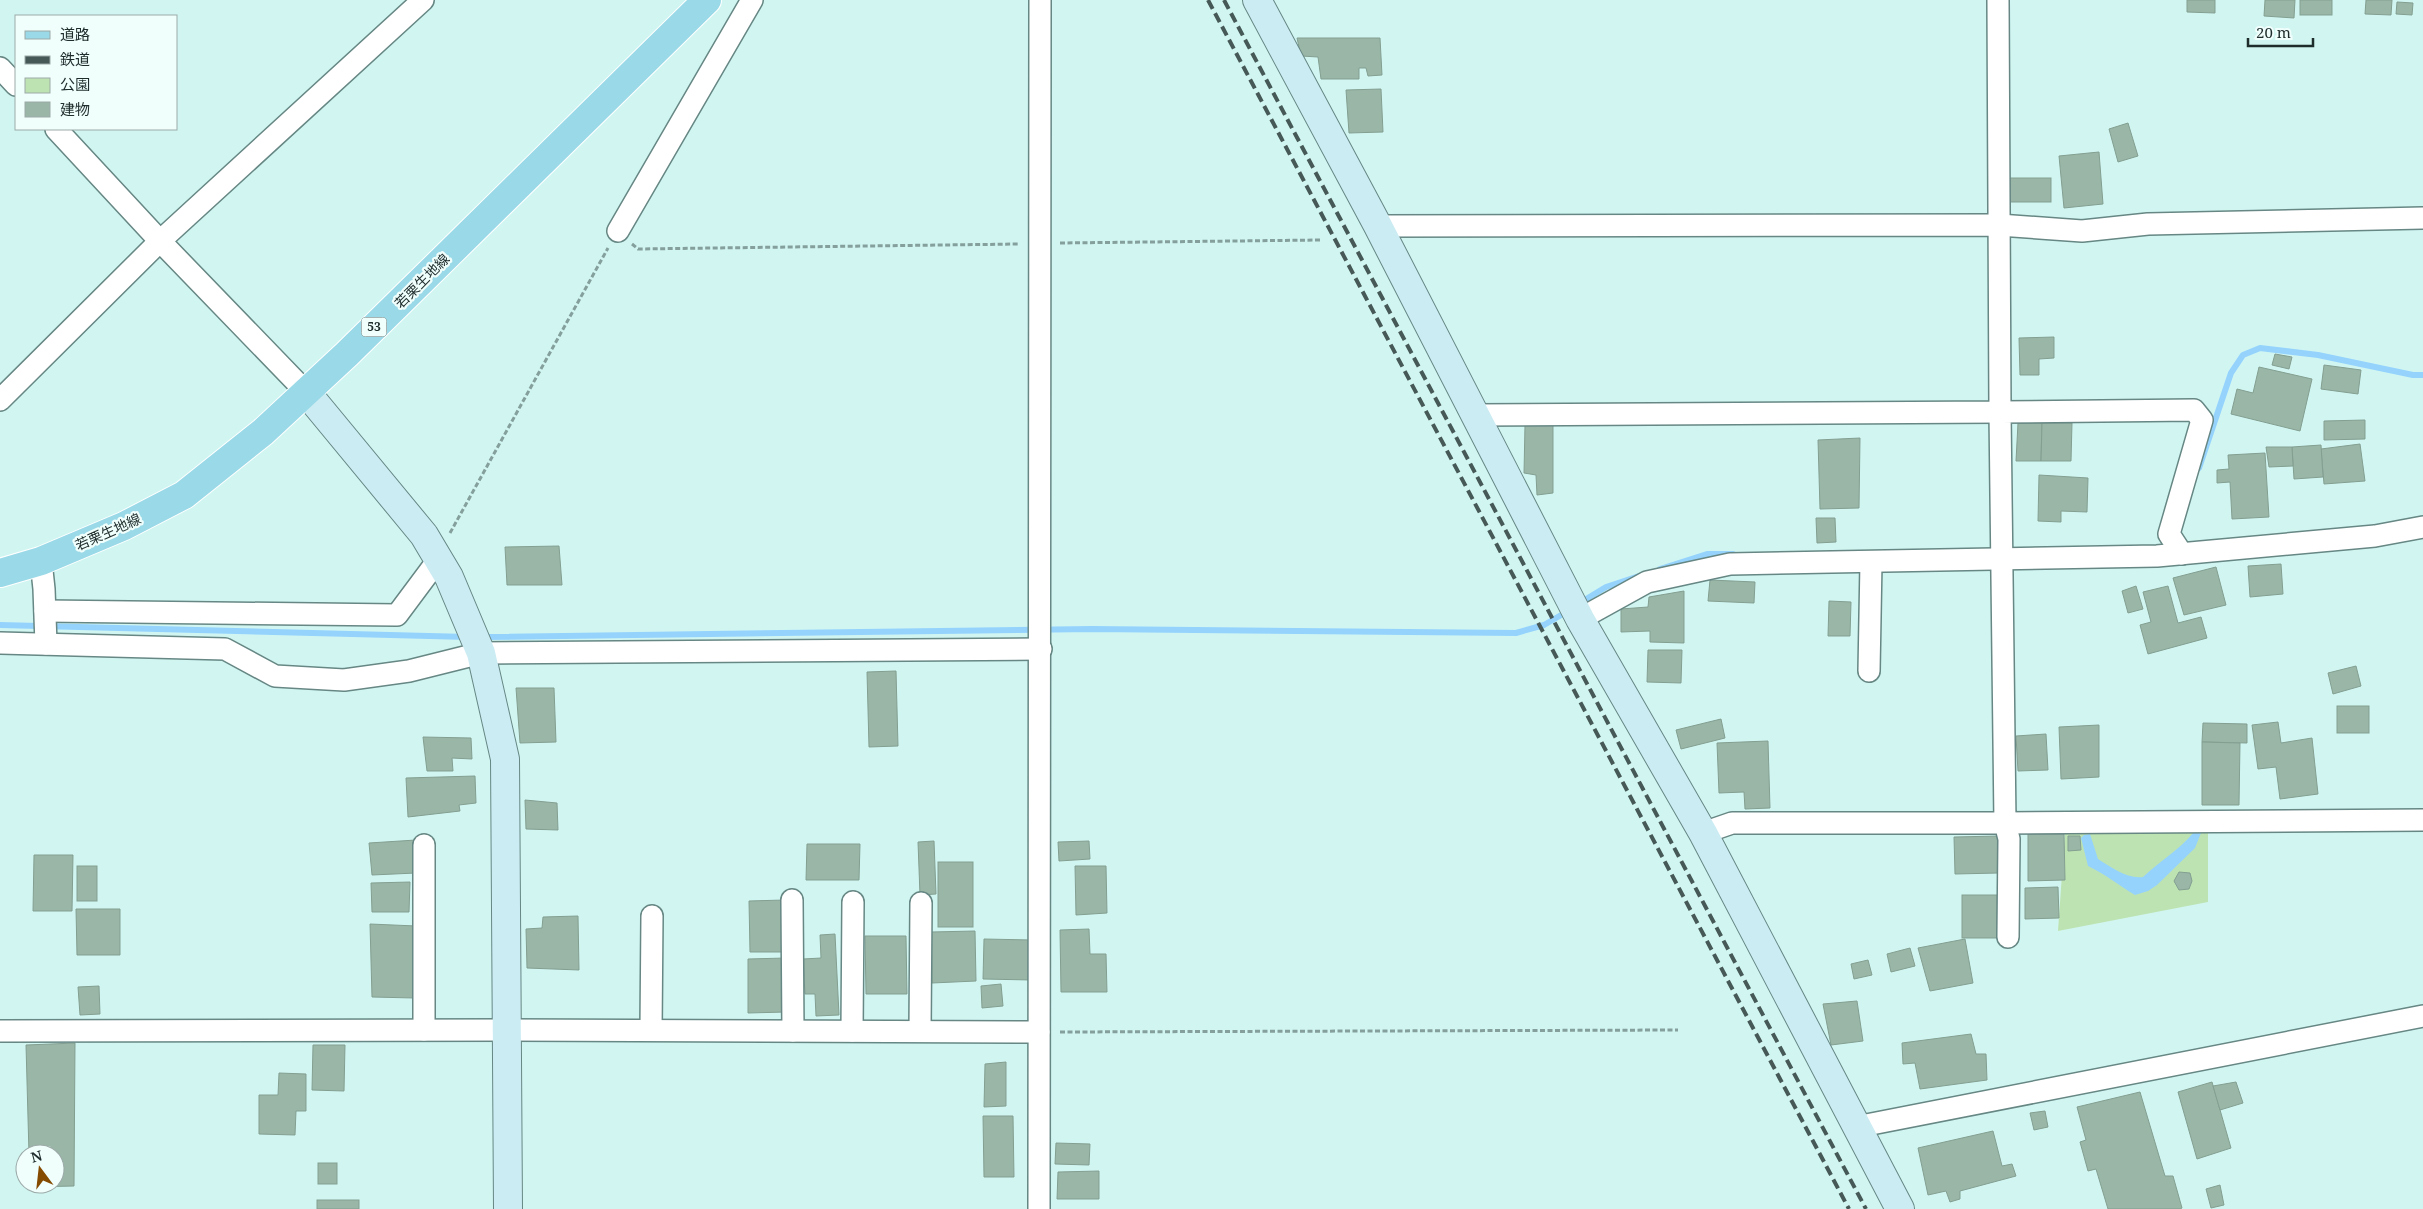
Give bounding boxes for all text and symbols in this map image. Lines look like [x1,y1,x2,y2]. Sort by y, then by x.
legend [15,15,178,130]
scale bar [2248,15,2313,47]
text: 20 m [2256,22,2291,42]
text: 道路 [60,24,90,44]
text: 鉄道 [60,49,90,69]
text: 公園 [60,74,90,94]
text: 建物 [60,99,90,119]
street label: 若栗生地線 [390,249,453,312]
road number: 53 [362,318,386,337]
street label: 若栗生地線 [72,509,144,554]
north arrow [15,1144,65,1194]
text: N [29,1145,44,1167]

